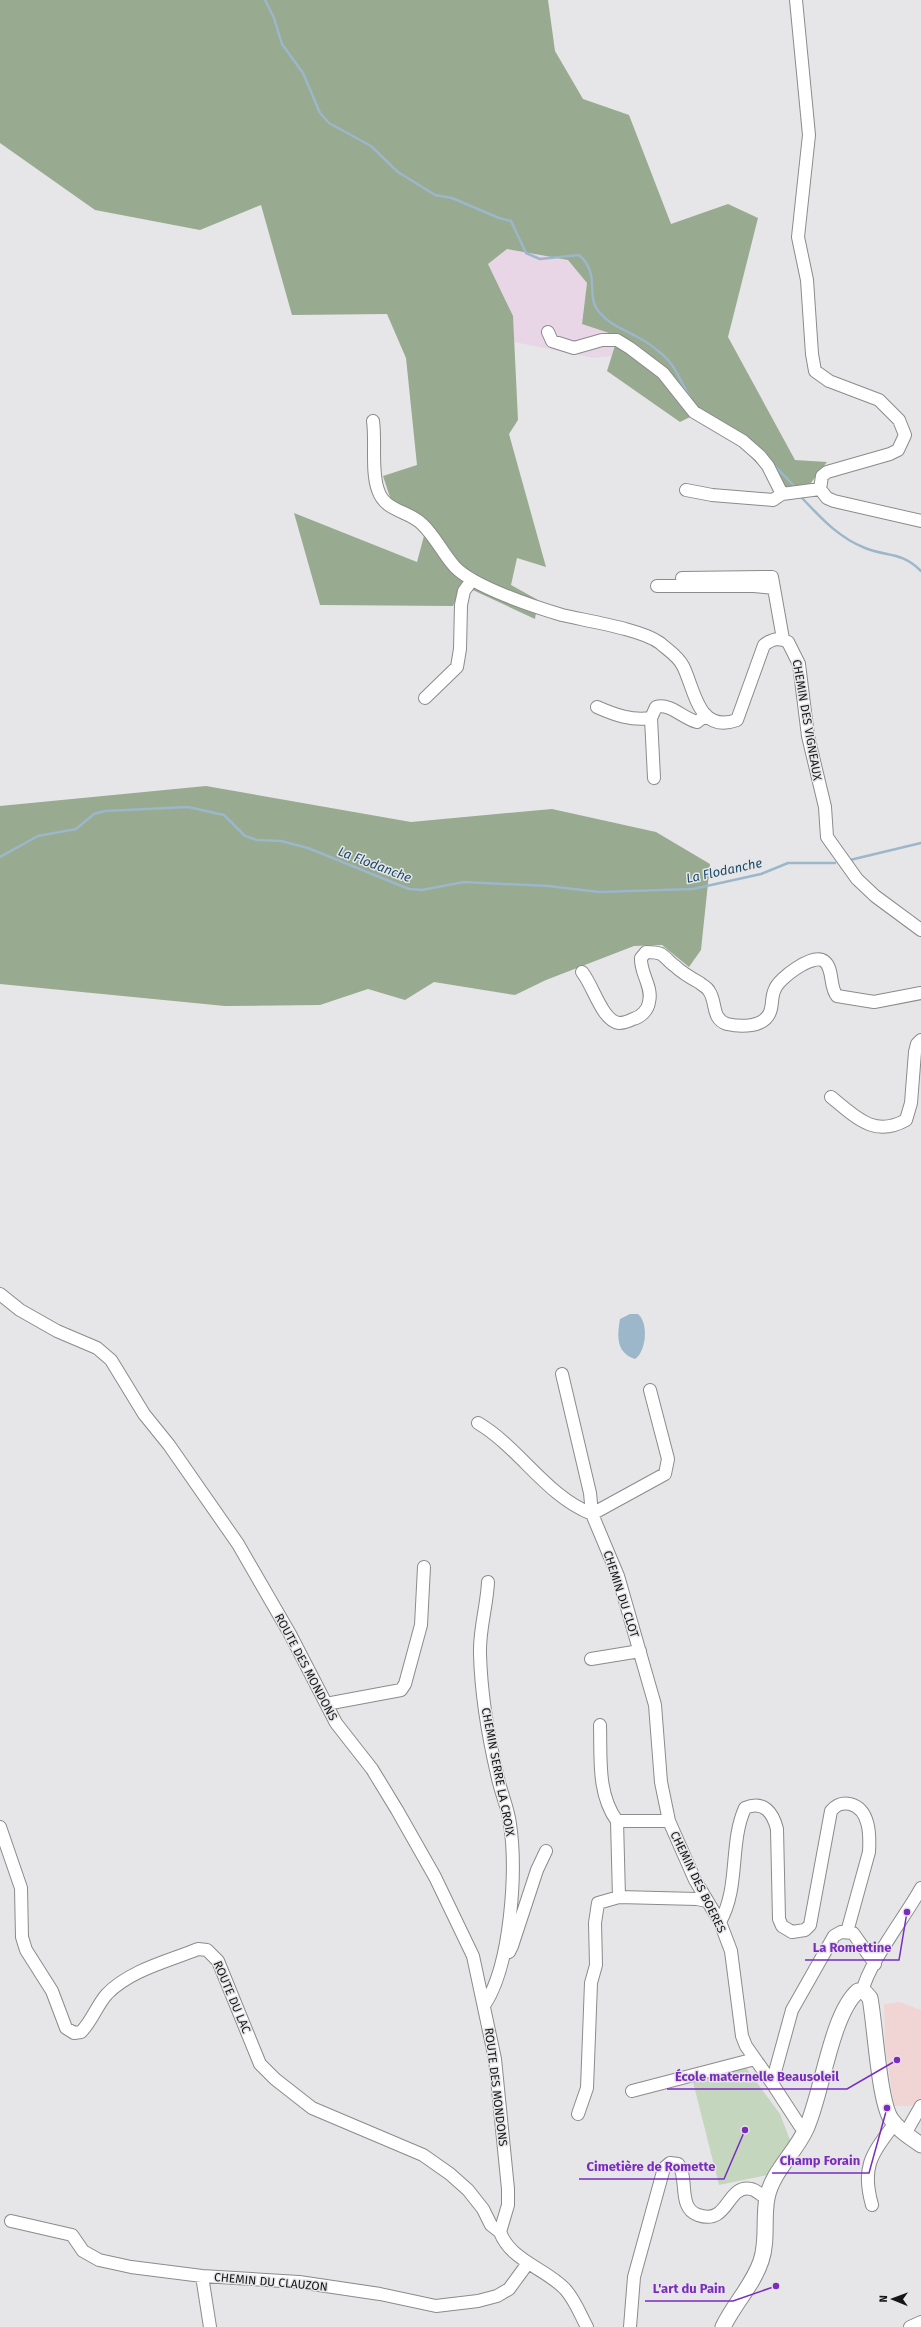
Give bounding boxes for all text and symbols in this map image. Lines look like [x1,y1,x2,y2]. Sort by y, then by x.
street label: CHEMIN DES VIGNEAUX [789,658,825,782]
water label: La Flodanche [336,844,414,885]
water label: La Flodanche [685,855,764,886]
street label: CHEMIN DU CLOT [600,1549,642,1640]
street label: ROUTE DES MONDONS [272,1611,340,1723]
street label: CHEMIN SERRE LA CROIX [479,1706,517,1838]
street label: CHEMIN DES BOERES [667,1829,729,1936]
callout: La Romettine [805,1935,899,1960]
text: La Romettine [813,1940,891,1955]
street label: ROUTE DU LAC [210,1959,254,2036]
street label: ROUTE DES MONDONS [482,2027,510,2148]
callout: École maternelle Beausoleil [667,2064,847,2089]
text: École maternelle Beausoleil [675,2068,839,2084]
callout: Champ Forain [772,2148,869,2173]
text: Champ Forain [780,2153,860,2168]
callout: Cimetière de Romette [579,2154,724,2179]
text: Cimetière de Romette [587,2159,715,2174]
street label: CHEMIN DU CLAUZON [214,2270,328,2294]
callout: L'art du Pain [645,2276,733,2301]
north arrow [873,2279,913,2319]
text: L'art du Pain [653,2281,725,2296]
text: N [877,2295,890,2303]

